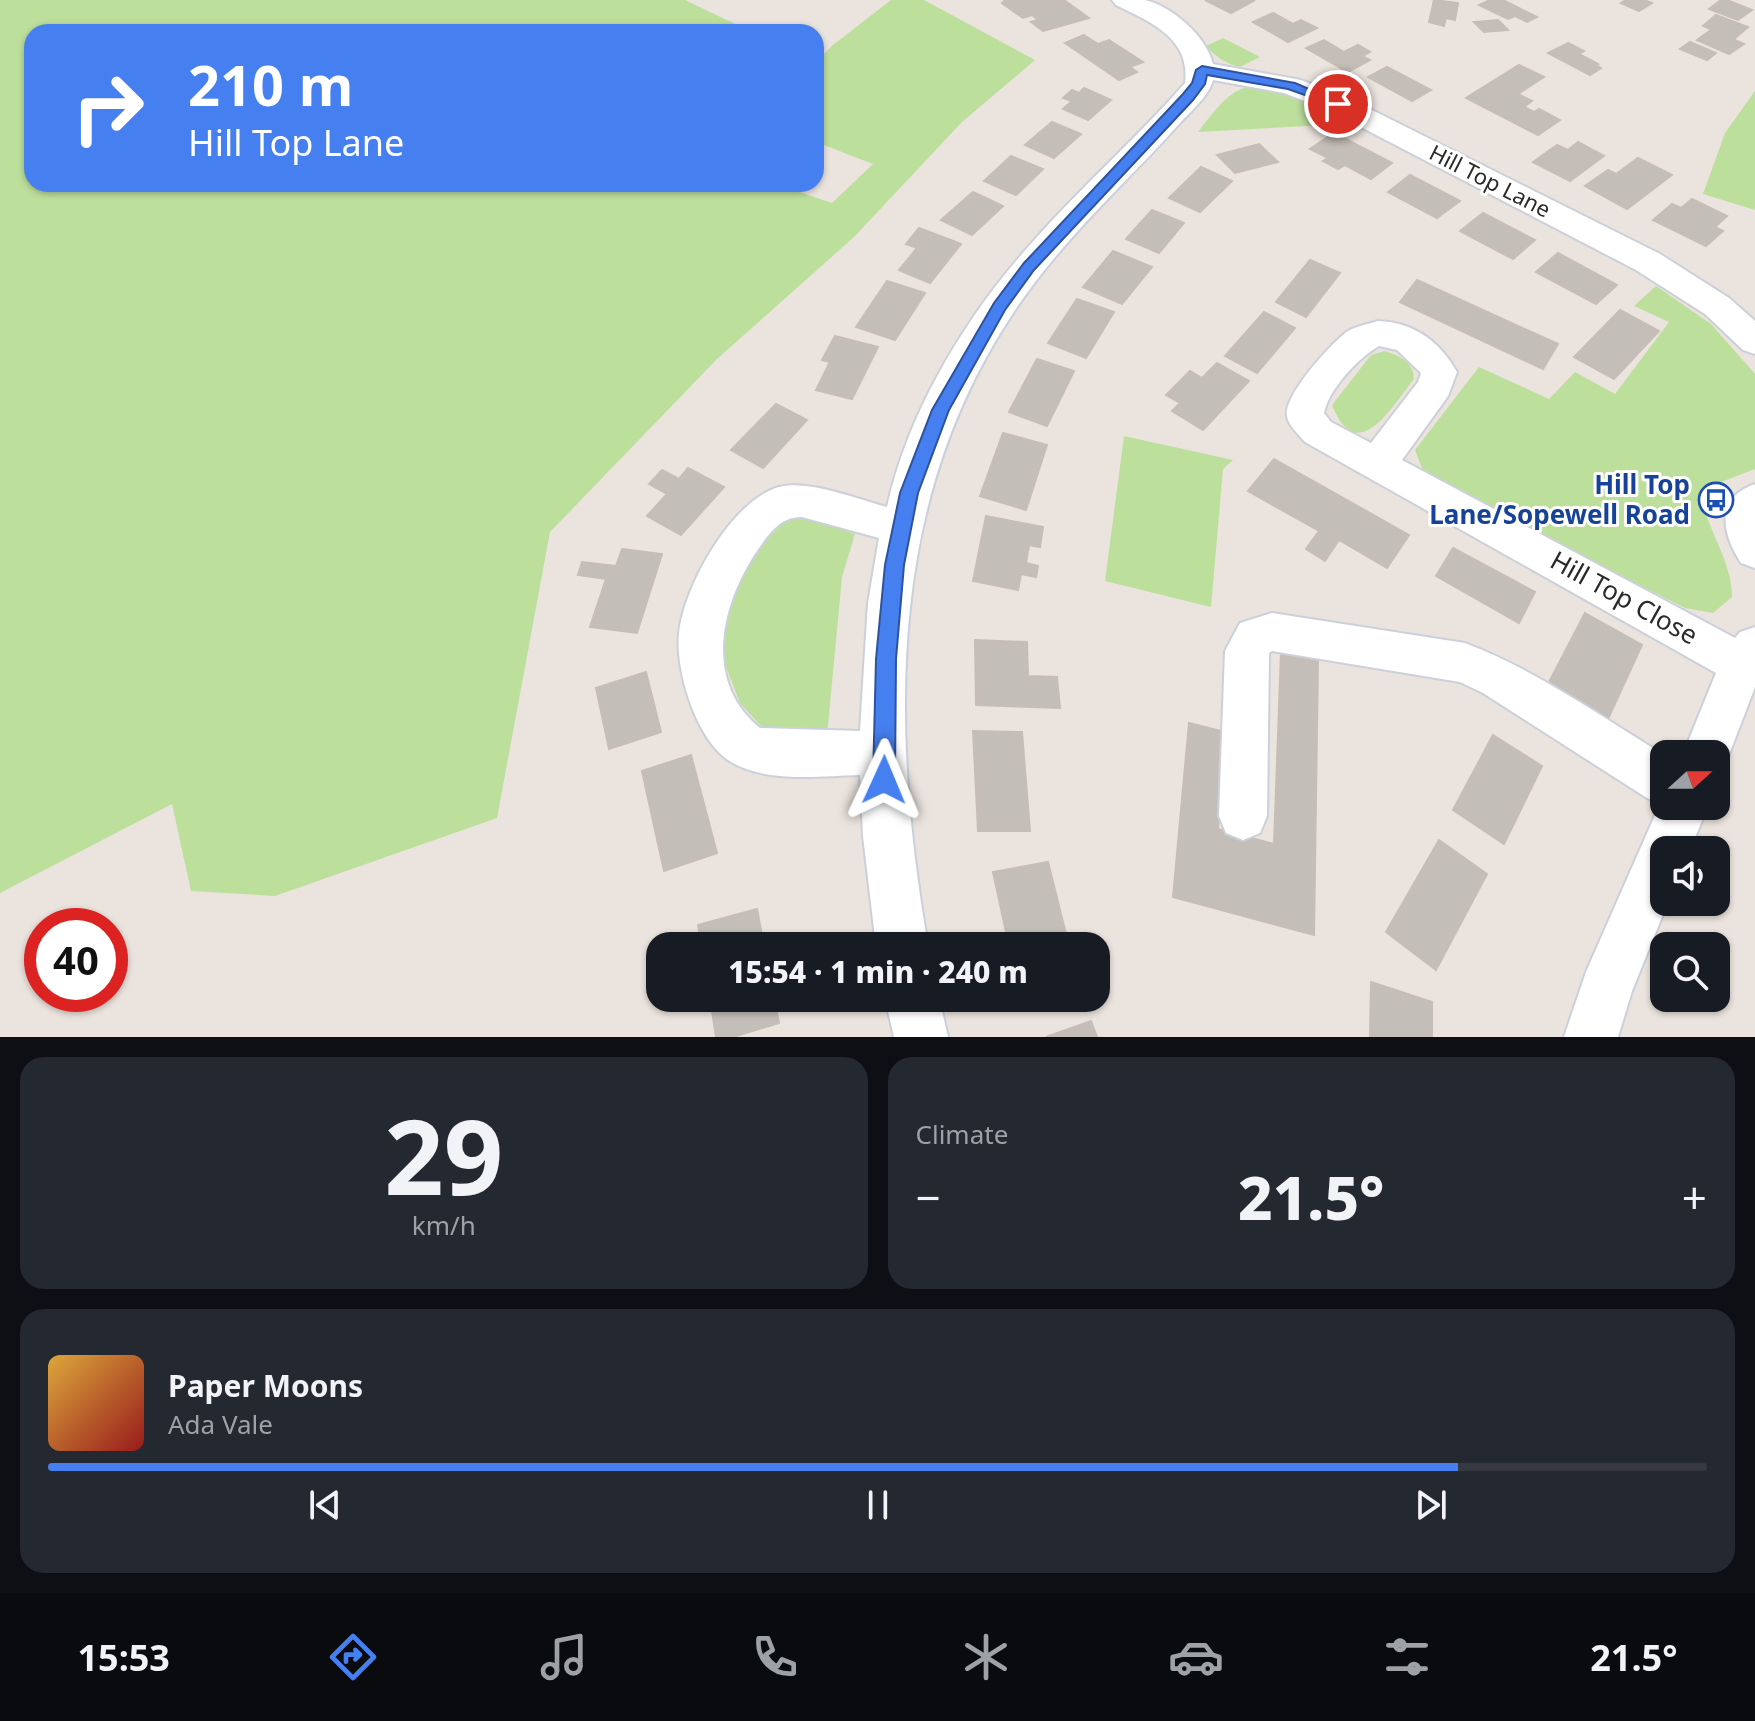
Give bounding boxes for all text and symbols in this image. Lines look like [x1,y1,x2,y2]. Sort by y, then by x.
text: 210 m [188,46,353,122]
icon: right [56,56,160,160]
pin [1304,70,1372,138]
icon: arrive [1316,82,1360,126]
text: Hill Top Lane [188,118,404,167]
street label: Hill Top Lane [1425,137,1556,223]
place label: Hill Top Lane/Sopewell Road [1429,466,1690,532]
bus stop icon: Hill Top Lane/Sopewell Road [1697,481,1735,519]
street label: Hill Top Close [1544,542,1705,652]
position arrow [842,738,926,822]
north arrow [1650,740,1730,820]
map controls [1650,740,1730,1012]
button: sound [1650,836,1730,916]
speed limit sign: 40 [24,908,128,1012]
button: search [1650,932,1730,1012]
text: 15:54 · 1 min · 240 m [728,951,1028,992]
text: 29 [384,1084,503,1225]
text: Climate [916,1116,1008,1152]
text: 21.5° [1238,1156,1385,1238]
text: − [916,1167,941,1227]
text: + [1682,1167,1707,1227]
text: km/h [412,1207,476,1243]
text: Paper Moons [168,1365,363,1406]
text: Ada Vale [168,1406,273,1442]
icon: previous [303,1483,347,1527]
icon: pause [856,1483,900,1527]
icon: next [1409,1483,1453,1527]
icon: directions [325,1629,381,1685]
icon: music [536,1629,592,1685]
icon: phone [747,1629,803,1685]
icon: climate [958,1629,1014,1685]
icon: car [1168,1629,1224,1685]
icon: filters [1379,1629,1435,1685]
text: 15:53 [77,1633,170,1682]
text: 21.5° [1590,1633,1677,1682]

